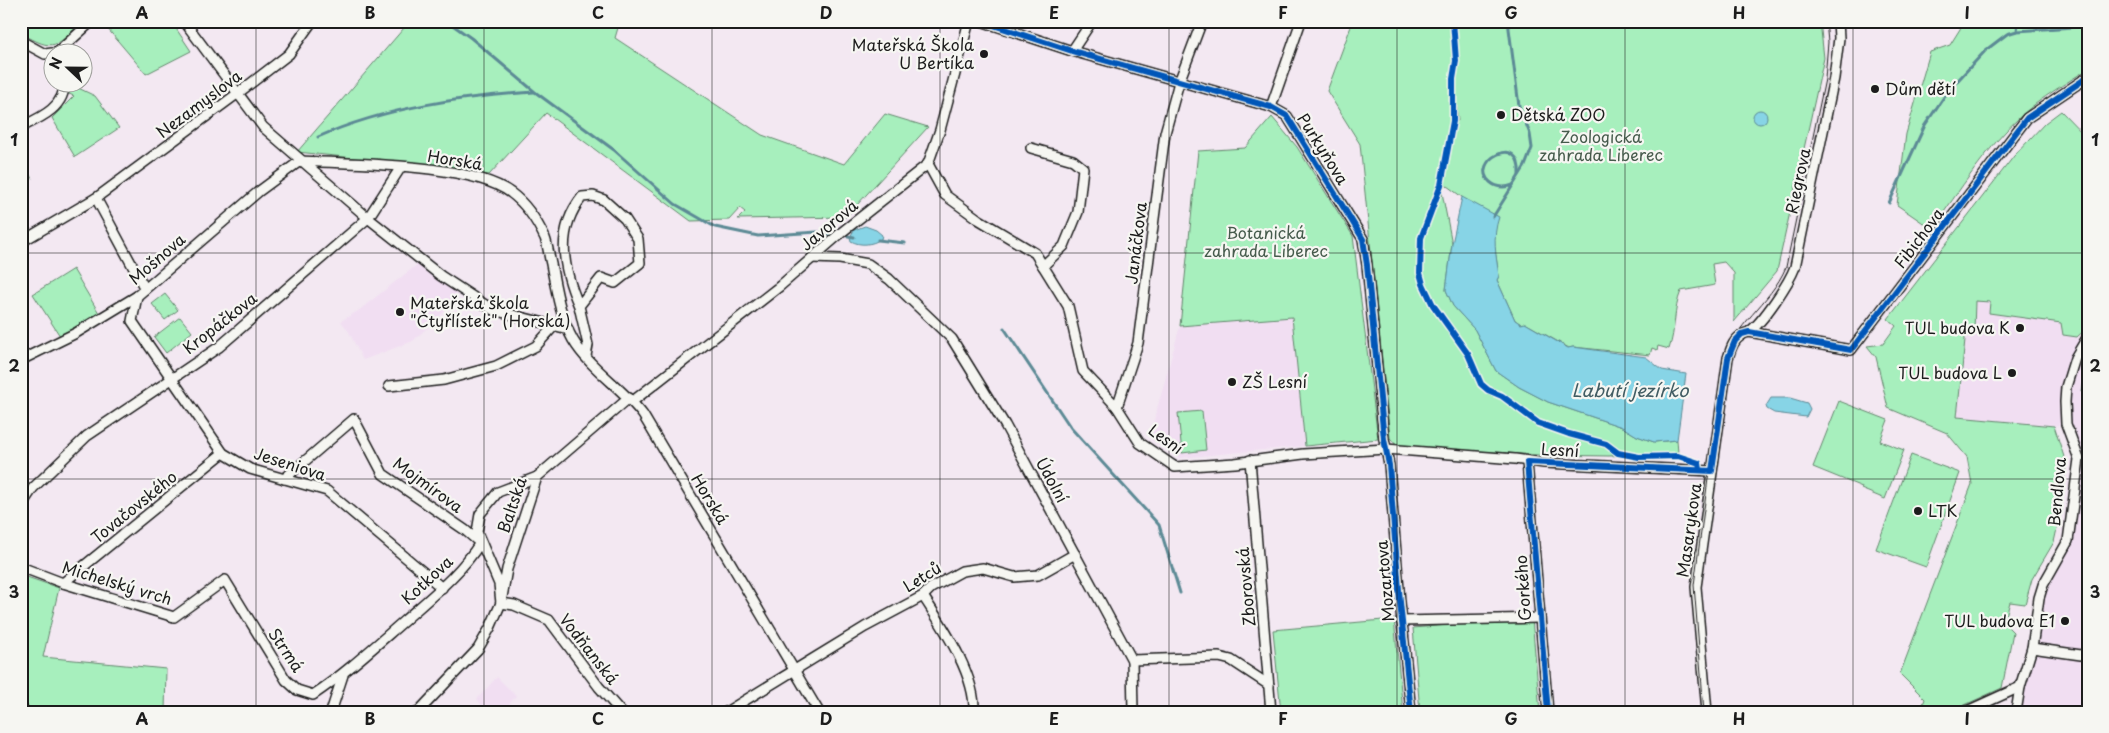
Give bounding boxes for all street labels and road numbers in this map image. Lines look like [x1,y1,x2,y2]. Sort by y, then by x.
street label: Nezamyslova [151,63,246,143]
street label: Purkyňova [1292,108,1355,189]
street label: Horská [426,143,484,175]
street label: Riegrova [1778,145,1816,216]
street label: Javorová [794,193,863,256]
street label: Janáčkova [1118,200,1152,285]
street label: Fibichova [1887,202,1949,273]
street label: Mošnova [123,227,190,290]
street label: Kropáčkova [177,285,262,359]
street label: Lesní [1144,417,1190,459]
street label: Lesní [1540,436,1580,462]
street label: Jeseniova [251,440,330,486]
street label: Mojmírova [389,451,469,518]
street label: Údolní [1031,453,1075,507]
street label: Bendlova [2041,456,2071,527]
street label: Tovačovského [85,464,181,548]
street label: Horská [686,469,735,528]
street label: Baltská [490,473,532,536]
street label: Masarykova [1669,481,1707,579]
street label: Mozartova [1368,539,1400,623]
street label: Zborovská [1230,546,1260,628]
street label: Kotkova [395,549,458,609]
street label: Michelský vrch [59,554,175,610]
street label: Gorkého [1508,554,1536,622]
street label: Letců [898,555,945,597]
street label: Vodňanská [554,608,625,689]
street label: Strmá [263,623,310,676]

